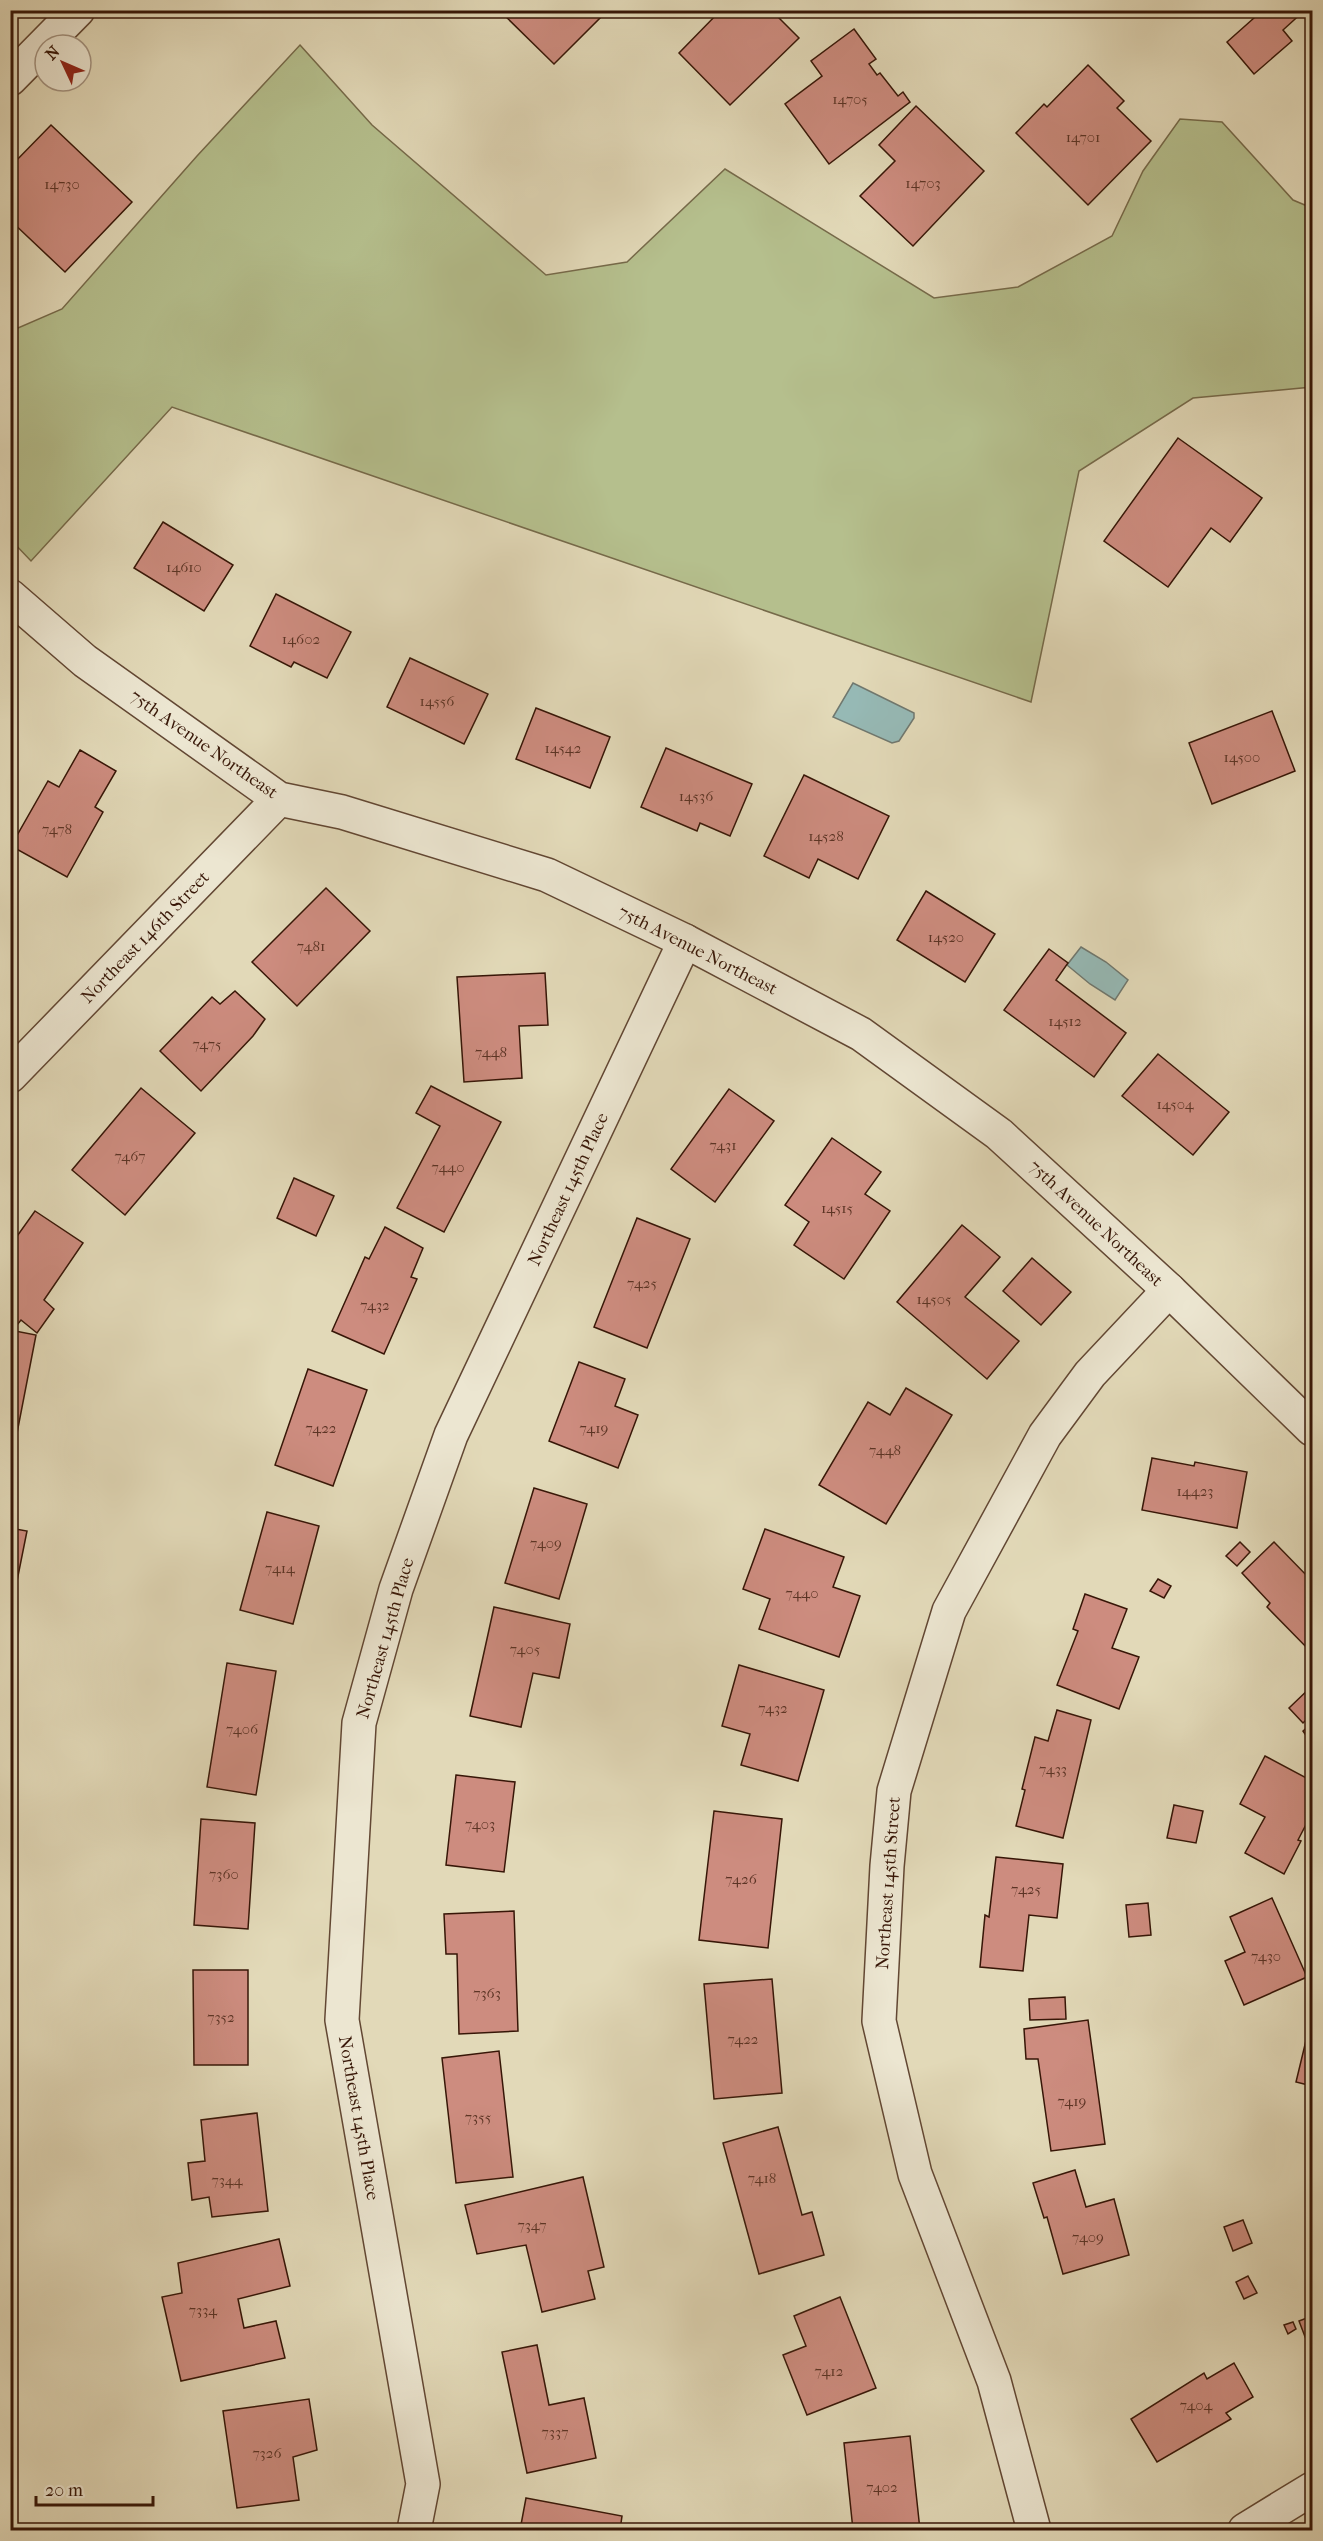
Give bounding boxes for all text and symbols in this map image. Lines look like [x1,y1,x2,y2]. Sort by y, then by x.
north arrow [33,33,93,93]
text: N [42,41,64,64]
house number: 14705 [832,90,868,108]
house number: 14701 [1066,128,1100,146]
house number: 14703 [905,174,941,192]
house number: 14730 [44,175,80,193]
house number: 14610 [166,558,202,576]
house number: 14602 [282,630,320,648]
street label: 75th Avenue Northeast [126,685,282,804]
house number: 14556 [420,692,455,710]
house number: 14542 [545,739,582,757]
house number: 14500 [1224,748,1260,766]
house number: 14536 [679,787,714,805]
house number: 7478 [42,820,72,838]
house number: 14528 [808,827,844,845]
street label: Northeast 146th Street [77,867,214,1008]
street label: 75th Avenue Northeast [615,901,781,1000]
house number: 14520 [928,928,964,946]
house number: 7481 [297,937,325,955]
house number: 14512 [1048,1012,1082,1030]
house number: 7475 [193,1035,221,1053]
house number: 7448 [475,1043,507,1061]
house number: 14504 [1156,1095,1195,1113]
street label: Northeast 145th Place [524,1109,613,1269]
house number: 7431 [709,1136,737,1154]
house number: 7467 [115,1147,145,1165]
street label: 75th Avenue Northeast [1024,1156,1167,1291]
house number: 7440 [432,1158,464,1176]
house number: 14515 [821,1199,853,1217]
house number: 7425 [627,1274,657,1292]
house number: 14505 [916,1290,952,1308]
house number: 7432 [360,1296,390,1314]
house number: 7422 [305,1419,337,1437]
house number: 7419 [580,1419,609,1437]
house number: 7448 [869,1441,901,1459]
house number: 14423 [1176,1482,1214,1500]
house number: 7409 [530,1534,562,1552]
street label: Northeast 145th Place [352,1555,419,1721]
house number: 7414 [265,1559,296,1577]
house number: 7440 [786,1584,818,1602]
house number: 7405 [510,1640,540,1658]
house number: 7432 [758,1699,788,1717]
house number: 7406 [226,1720,259,1738]
house number: 7433 [1039,1760,1067,1778]
street label: Northeast 145th Street [872,1795,905,1970]
house number: 7403 [465,1815,495,1833]
house number: 7360 [209,1865,239,1883]
house number: 7426 [725,1870,758,1888]
house number: 7425 [1011,1880,1041,1898]
house number: 7430 [1251,1947,1281,1965]
house number: 7363 [473,1984,501,2002]
house number: 7352 [207,2008,235,2026]
house number: 7422 [727,2030,759,2048]
street label: Northeast 145th Place [334,2034,383,2202]
house number: 7419 [1058,2092,1087,2110]
house number: 7355 [465,2108,491,2126]
house number: 7418 [748,2169,776,2187]
house number: 7344 [211,2171,244,2189]
house number: 7347 [517,2216,547,2234]
house number: 7409 [1072,2228,1104,2246]
house number: 7334 [189,2301,218,2319]
house number: 7412 [815,2362,844,2380]
house number: 7404 [1180,2396,1213,2414]
house number: 7337 [542,2423,568,2441]
house number: 7326 [252,2444,282,2462]
scale bar [36,2469,153,2507]
house number: 7402 [866,2478,898,2496]
text: 20 m [45,2480,83,2501]

